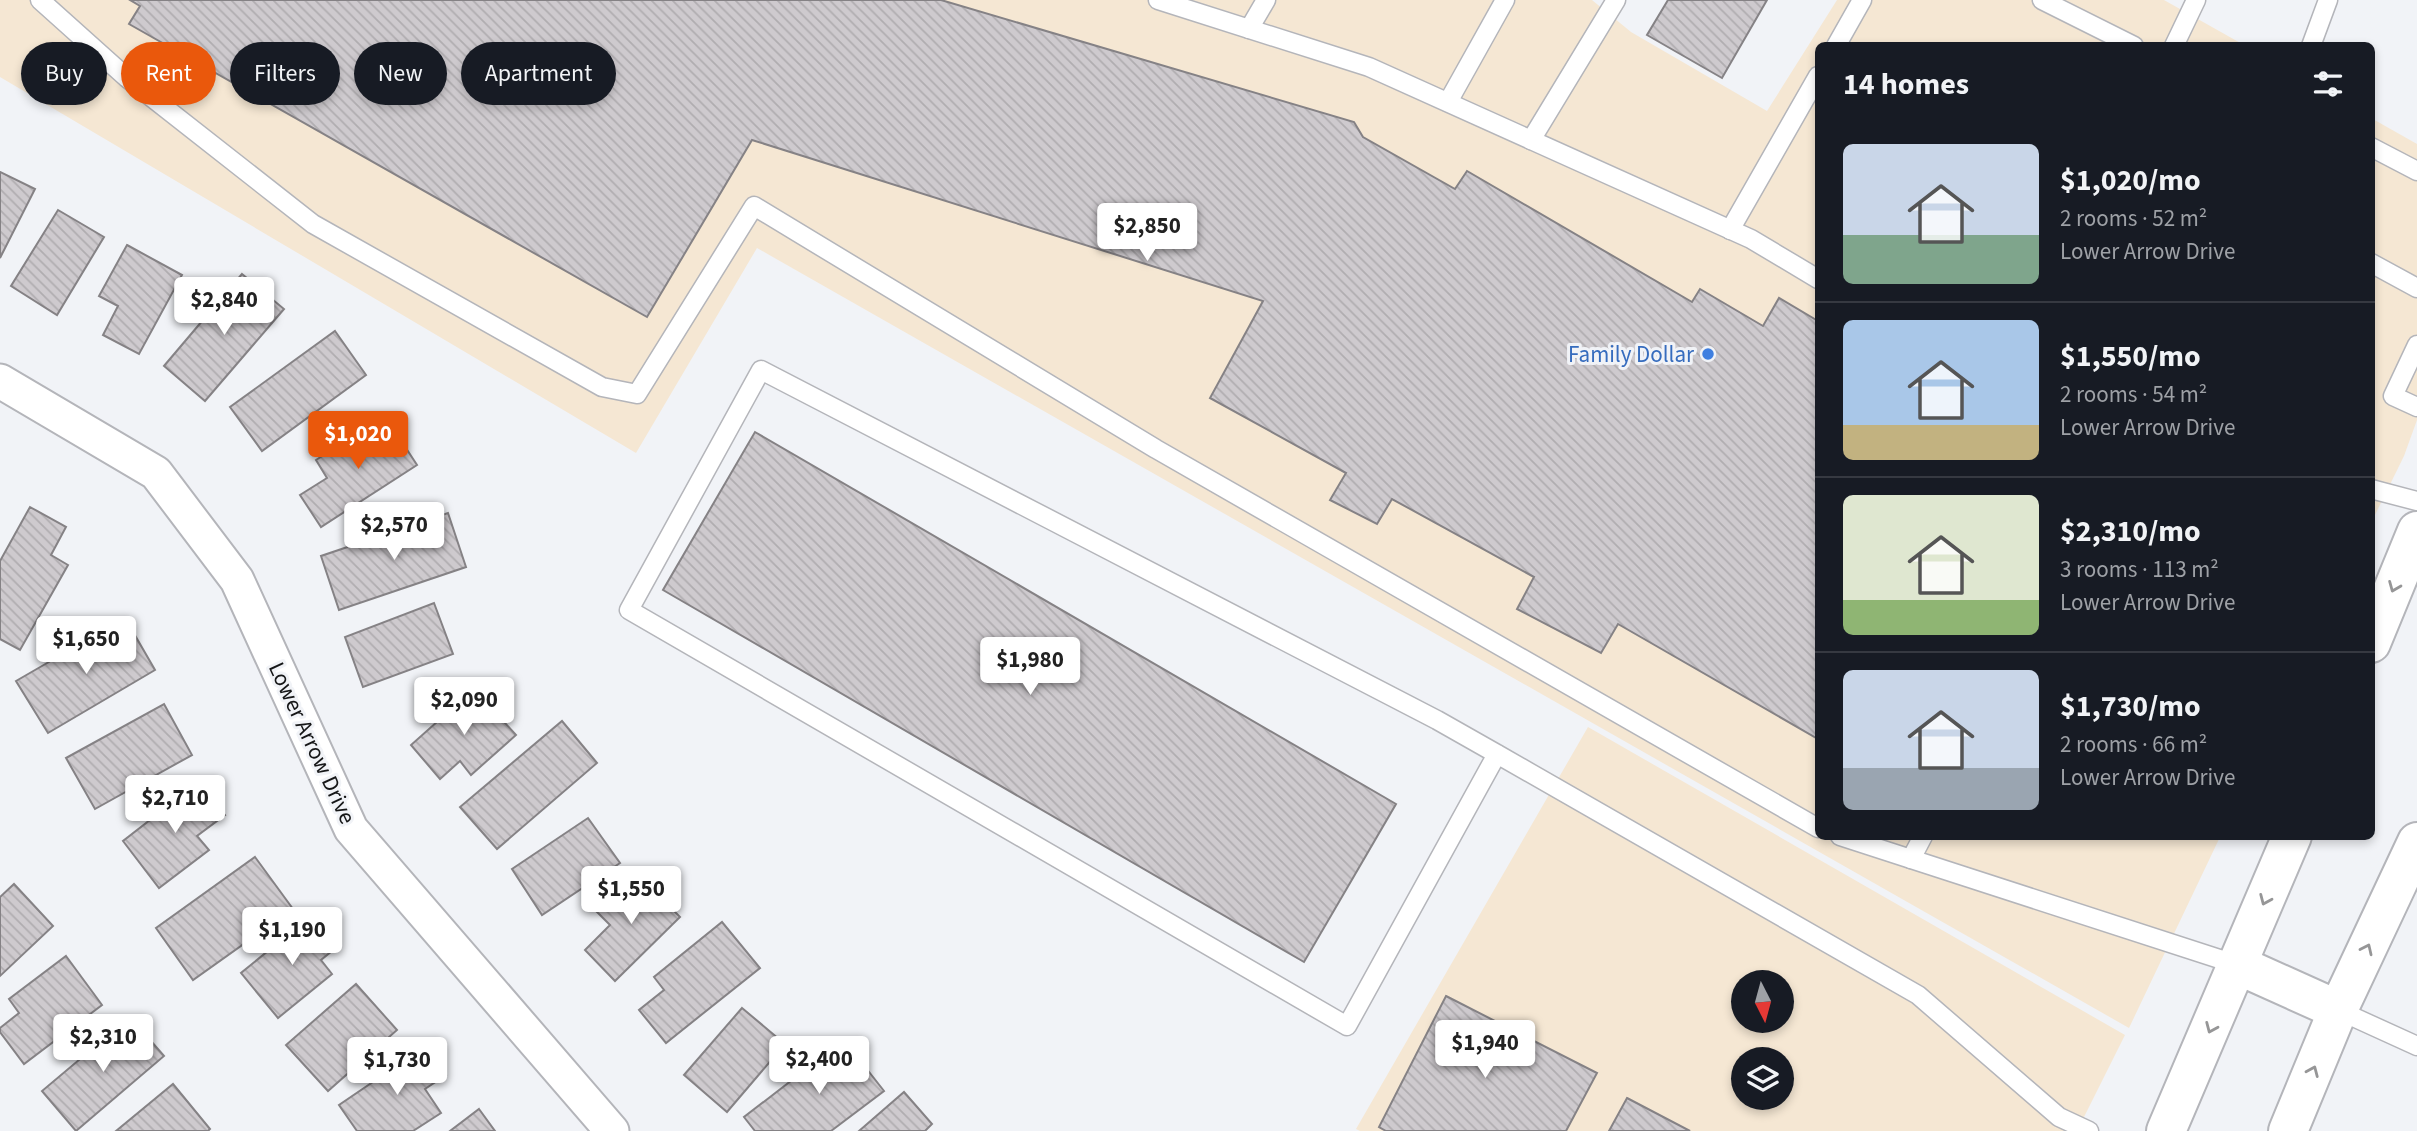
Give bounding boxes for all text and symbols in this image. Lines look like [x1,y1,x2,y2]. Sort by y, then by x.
chip: Buy [21,42,107,105]
chip: Rent [121,42,216,105]
chip: Filters [230,42,340,105]
chip: New [354,42,447,105]
chip: Apartment [461,42,616,105]
text: 14 homes [1843,63,1969,106]
icon: filters [2309,65,2347,103]
text: $1,020/mo [2060,159,2201,202]
icon: home [1899,172,1983,256]
text: 2 rooms · 52 m² [2060,202,2207,235]
pin: $2,850 [1090,204,1204,263]
text: $2,850 [1113,209,1181,242]
text: Lower Arrow Drive [2060,235,2235,268]
pin: $2,840 [167,278,281,337]
text: $2,840 [190,283,258,316]
text: $1,550/mo [2060,335,2201,378]
place label: Family Dollar [1568,338,1695,371]
marker: Family Dollar [1700,346,1716,362]
icon: home [1899,348,1983,432]
text: 2 rooms · 54 m² [2060,378,2207,411]
text: Lower Arrow Drive [2060,411,2235,444]
pin: $1,020 [301,412,415,471]
text: $1,020 [324,417,392,450]
pin: $2,570 [337,503,451,562]
text: $2,570 [360,508,428,541]
text: $2,310/mo [2060,510,2201,553]
icon: home [1899,523,1983,607]
text: 3 rooms · 113 m² [2060,553,2219,586]
one-way arrow [2388,579,2402,592]
text: Lower Arrow Drive [2060,586,2235,619]
pin: $1,650 [29,616,143,676]
text: $1,650 [52,622,120,655]
pin: $1,980 [973,638,1087,697]
text: $1,980 [996,643,1064,676]
street label: Lower Arrow Drive [260,657,364,829]
pin: $2,090 [407,678,521,737]
text: $2,090 [430,683,498,716]
text: $1,730/mo [2060,685,2201,728]
icon: home [1899,698,1983,782]
text: 2 rooms · 66 m² [2060,728,2207,761]
text: Lower Arrow Drive [2060,761,2235,794]
pin: $2,710 [118,776,232,835]
text: $2,710 [141,781,209,814]
pin: $1,550 [574,866,688,926]
text: $1,550 [597,872,665,905]
one-way arrow [2260,893,2274,905]
pin: $1,190 [235,908,349,967]
text: $1,190 [258,913,326,946]
one-way arrow [2359,944,2373,956]
north arrow [1731,970,1794,1032]
map controls [1731,970,1794,1110]
pin: $2,310 [46,1014,160,1074]
text: $2,310 [69,1020,137,1053]
pin: $1,940 [1428,1020,1542,1080]
one-way arrow [2205,1020,2219,1033]
text: $1,940 [1451,1026,1519,1059]
pin: $2,400 [762,1036,876,1096]
pin: $1,730 [340,1038,454,1097]
text: $2,400 [785,1042,853,1075]
text: $1,730 [363,1043,431,1076]
button: layers [1731,1047,1794,1110]
one-way arrow [2305,1065,2319,1078]

